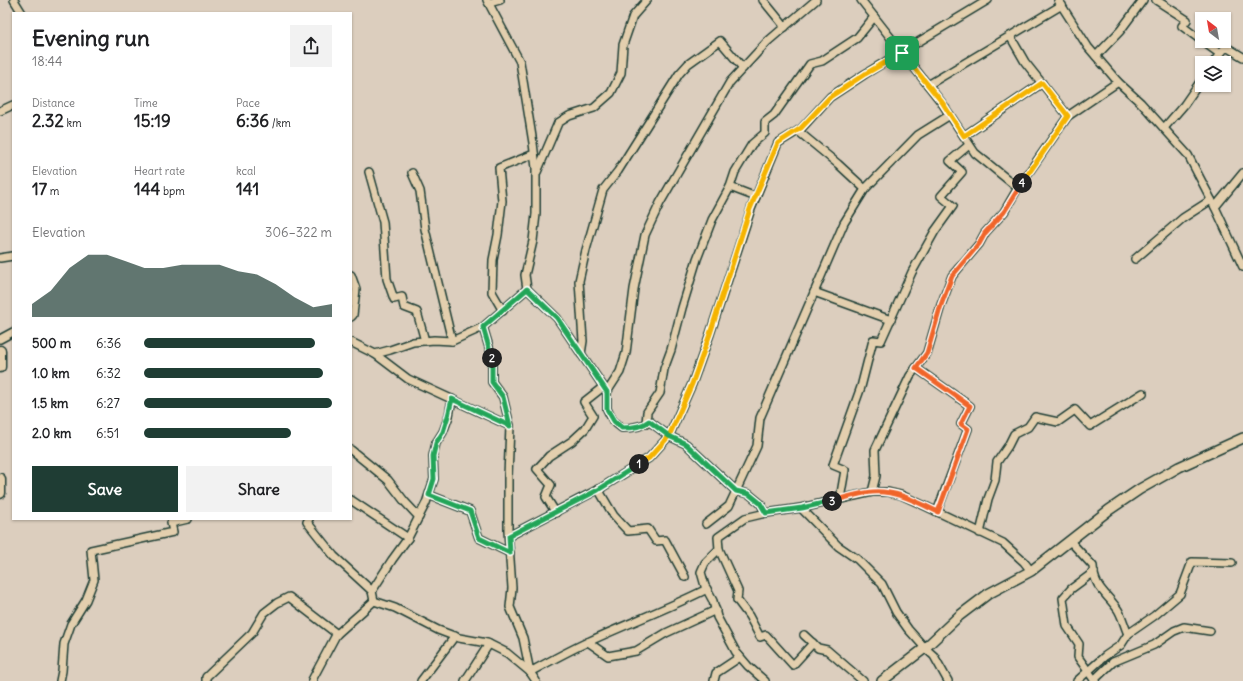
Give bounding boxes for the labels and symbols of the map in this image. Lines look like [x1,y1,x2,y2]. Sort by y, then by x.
north arrow [1195,12,1231,48]
pin [885,36,919,70]
pin: 4 [1012,173,1032,193]
pin: 2 [482,348,502,368]
pin: 1 [629,454,649,474]
pin: 3 [822,491,842,511]

